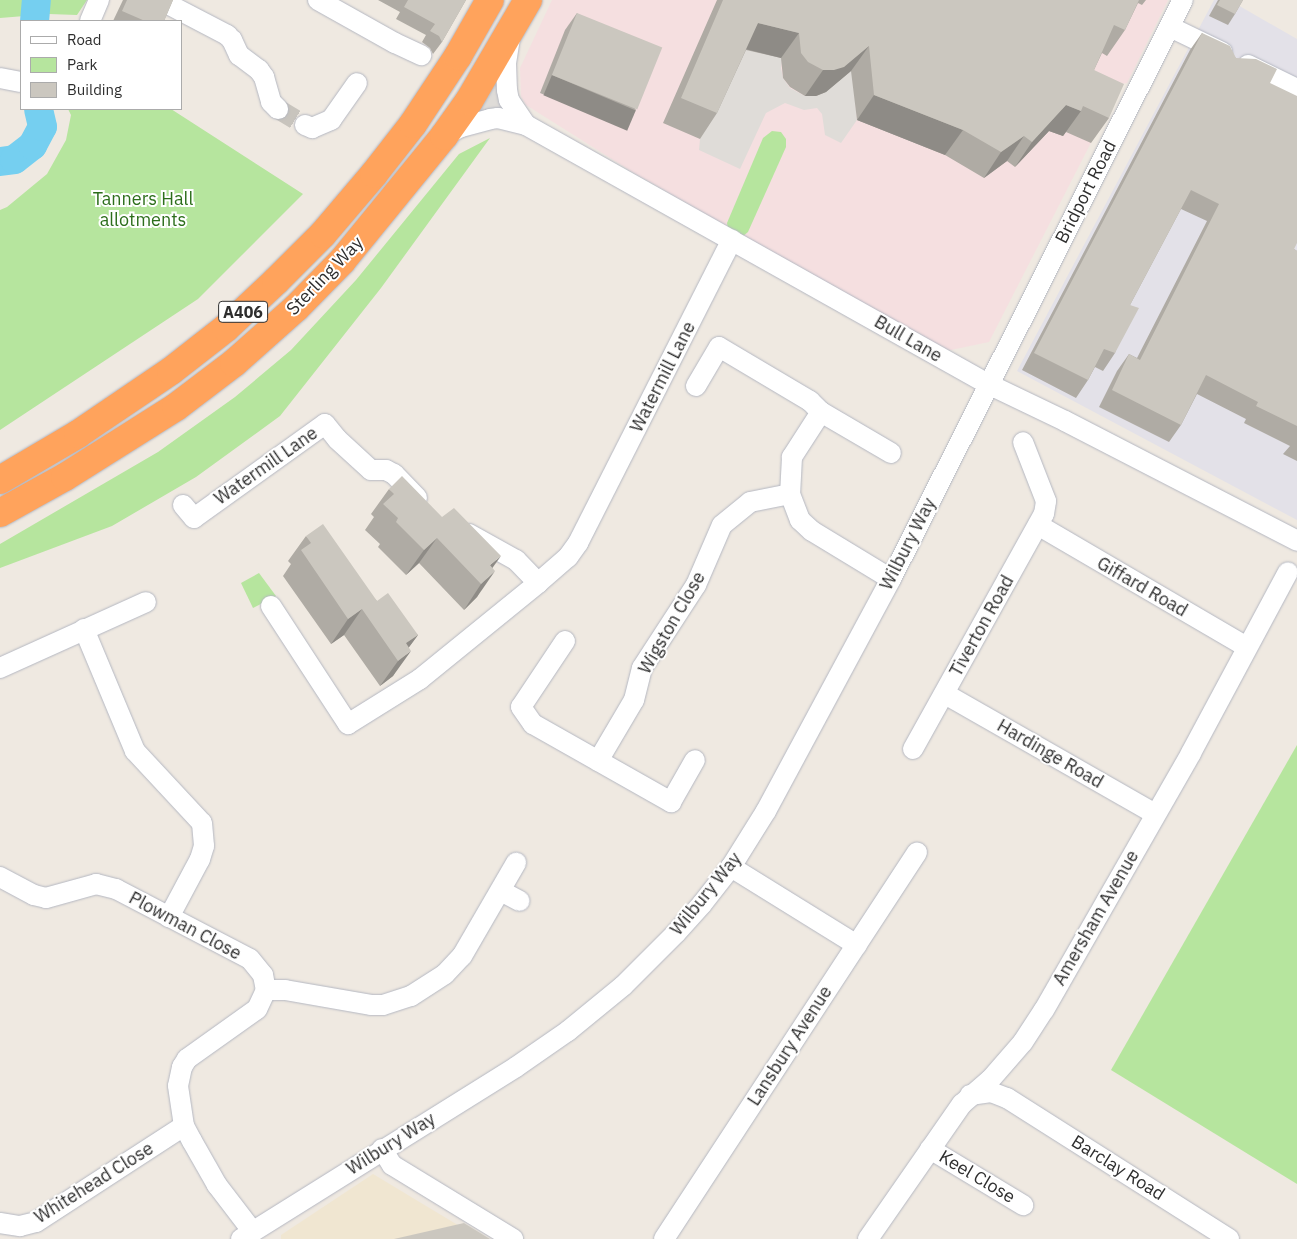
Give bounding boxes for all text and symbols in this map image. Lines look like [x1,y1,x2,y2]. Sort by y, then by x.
legend [20,20,182,110]
text: Road [67,30,102,49]
text: Park [67,55,97,74]
text: Building [67,80,122,99]
street label: Bridport Road [1051,137,1121,247]
park label: Tanners Hall allotments [93,189,193,232]
street label: Sterling Way [282,232,368,320]
road number: A406 [218,298,268,326]
street label: Bull Lane [870,311,946,367]
street label: Watermill Lane [626,318,700,436]
street label: Watermill Lane [210,422,322,510]
street label: Wilbury Way [876,494,940,594]
street label: Giffard Road [1093,552,1191,622]
street label: Wigston Close [634,568,710,678]
street label: Tiverton Road [945,572,1019,680]
street label: Hardinge Road [993,715,1107,793]
street label: Amersham Avenue [1049,847,1143,989]
street label: Wilbury Way [666,848,746,940]
street label: Plowman Close [125,887,245,965]
street label: Lansbury Avenue [743,982,837,1110]
street label: Wilbury Way [343,1108,439,1180]
street label: Barclay Road [1067,1131,1169,1205]
street label: Whitehead Close [31,1138,157,1228]
street label: Keel Close [935,1146,1019,1208]

